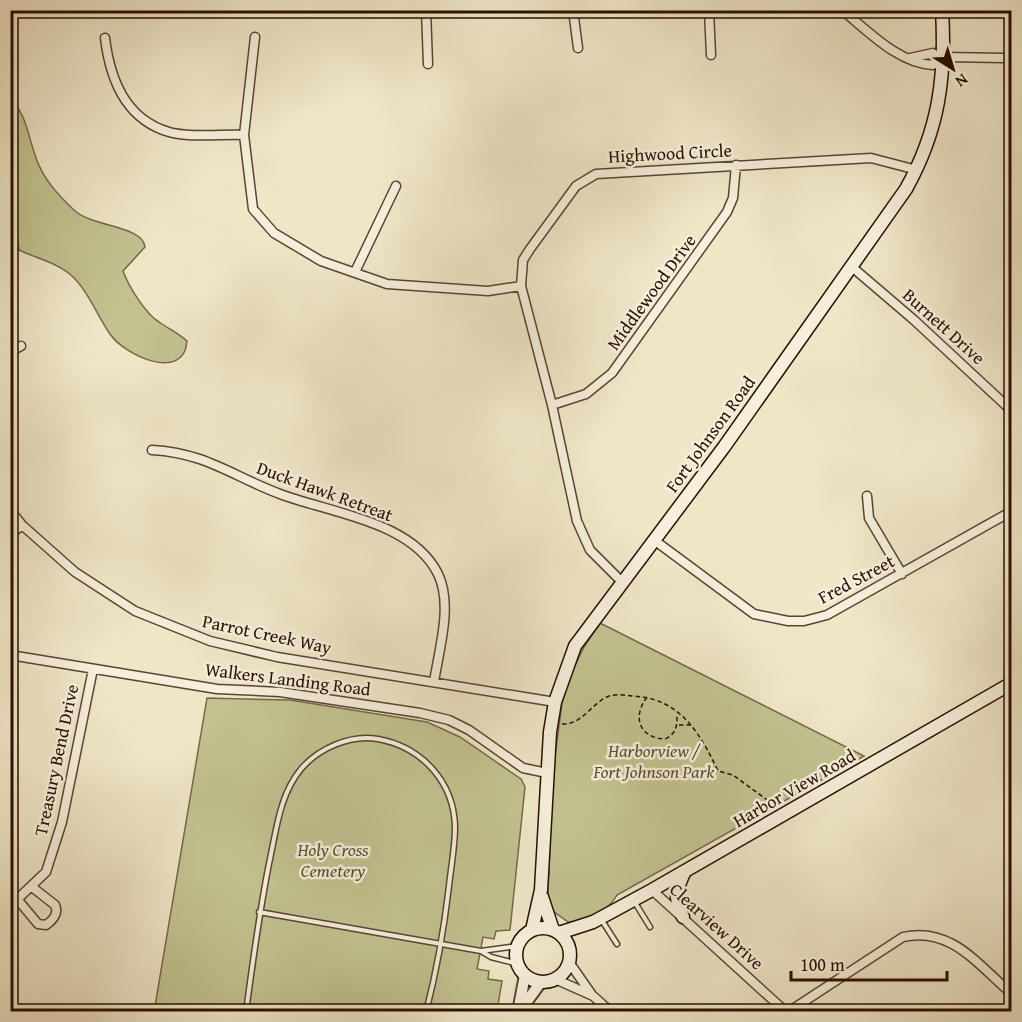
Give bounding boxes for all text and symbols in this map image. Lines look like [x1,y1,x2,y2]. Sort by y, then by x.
north arrow [923,39,983,99]
text: N [950,68,974,94]
street label: Highwood Circle [608,136,732,170]
street label: Middlewood Drive [600,229,702,355]
street label: Burnett Drive [897,282,991,370]
street label: Fort Johnson Road [658,370,762,498]
street label: Duck Hawk Retreat [253,454,397,528]
street label: Fred Street [813,547,900,611]
street label: Parrot Creek Way [200,607,334,661]
street label: Walkers Landing Road [204,655,373,703]
street label: Treasury Bend Drive [27,682,85,838]
park label: Harborview / Fort Johnson Park [592,737,715,785]
street label: Harbor View Road [728,742,861,834]
park label: Holy Cross Cemetery [296,836,369,884]
street label: Clearview Drive [664,876,770,976]
scale bar [791,944,947,982]
text: 100 m [800,951,845,978]

